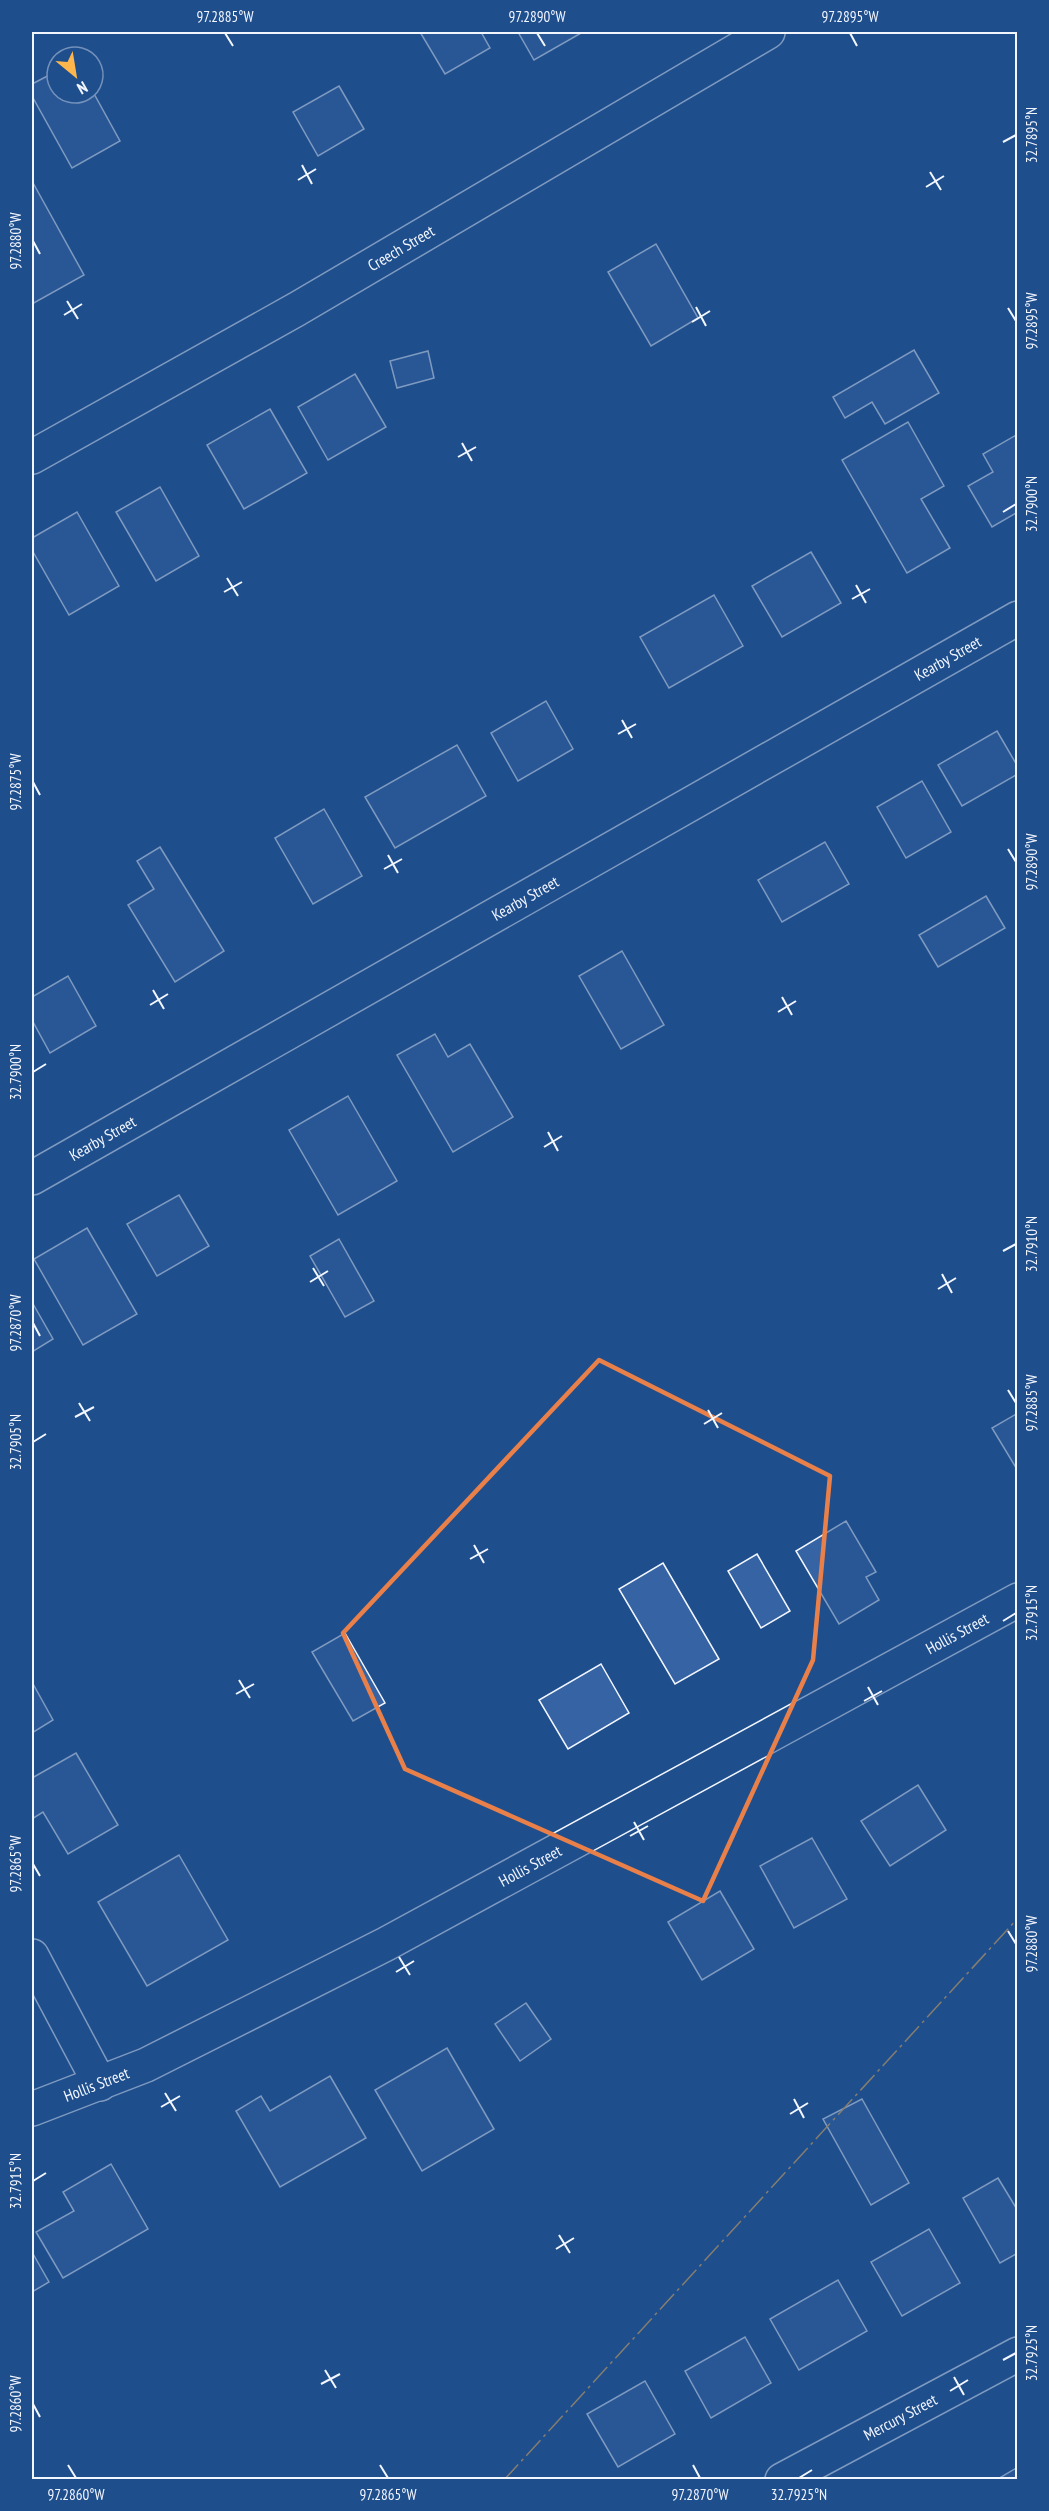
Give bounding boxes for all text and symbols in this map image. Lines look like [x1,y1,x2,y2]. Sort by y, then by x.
text: 97.2885°W [196,7,254,26]
text: 97.2890°W [508,7,566,26]
text: 97.2895°W [821,7,879,26]
north arrow [45,45,105,105]
text: N [74,77,91,99]
text: 32.7895°N [1022,107,1041,163]
text: 97.2880°W [6,212,25,270]
street label: Creech Street [364,220,438,275]
text: 97.2895°W [1022,292,1041,350]
text: 32.7900°N [1022,476,1041,532]
street label: Kearby Street [911,631,985,685]
text: 97.2875°W [6,753,25,811]
text: 97.2890°W [1022,833,1041,891]
street label: Kearby Street [488,871,562,925]
text: 32.7900°N [6,1044,25,1100]
street label: Kearby Street [65,1111,140,1165]
text: 32.7910°N [1022,1216,1041,1272]
text: 97.2870°W [6,1294,25,1352]
text: 97.2885°W [1022,1374,1041,1432]
text: 32.7905°N [6,1414,25,1470]
text: 32.7915°N [1022,1585,1041,1641]
street label: Hollis Street [922,1608,992,1658]
text: 97.2865°W [6,1835,25,1893]
street label: Hollis Street [495,1840,565,1891]
text: 97.2880°W [1022,1915,1041,1973]
street label: Hollis Street [61,2062,132,2106]
text: 32.7915°N [6,2153,25,2209]
text: 32.7925°N [1022,2325,1041,2381]
text: 97.2860°W [6,2375,25,2433]
street label: Mercury Street [860,2389,941,2445]
text: 97.2860°W [47,2485,105,2504]
text: 97.2865°W [359,2485,417,2504]
text: 97.2870°W [671,2485,729,2504]
text: 32.7925°N [771,2485,827,2504]

